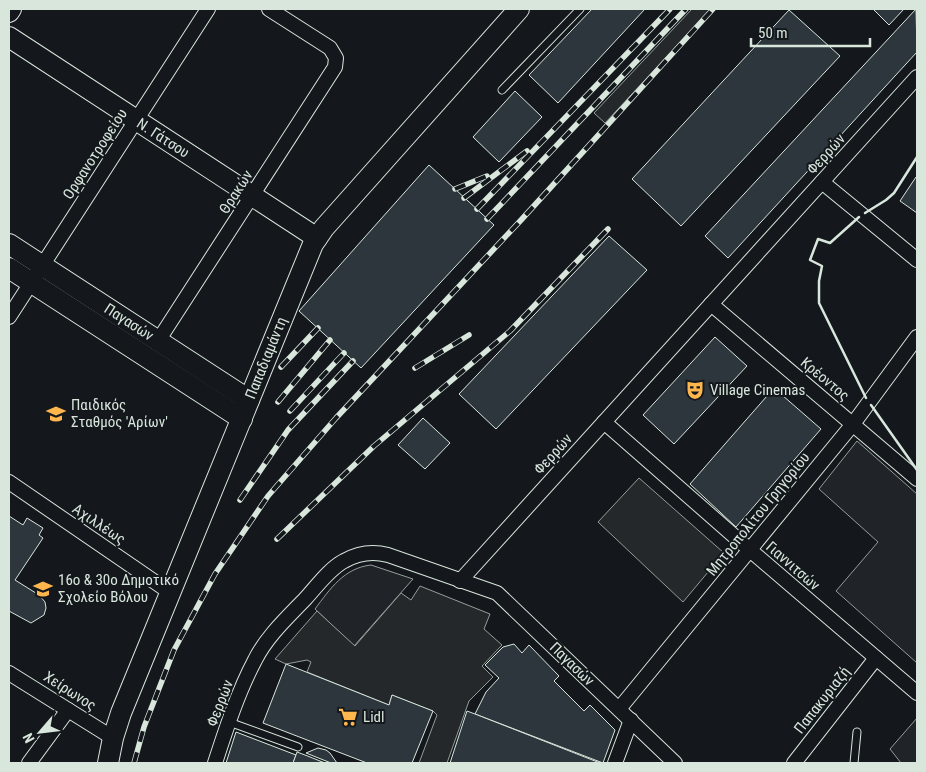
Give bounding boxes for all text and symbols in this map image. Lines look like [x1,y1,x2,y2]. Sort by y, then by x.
scale bar [751,15,870,47]
text: 50 m [758,24,788,42]
street label: Ορφανοτροφείου [59,105,131,203]
street label: Ν. Γάτσου [133,114,193,162]
street label: Φερρών [803,130,849,178]
street label: Θρακών [215,166,257,217]
street label: Παγασών [101,299,158,345]
street label: Παπαδιαμάντη [241,314,291,402]
street label: Κρέοντος [797,353,853,405]
theatre icon: Village Cinemas [684,379,706,401]
place label: Village Cinemas [710,381,806,399]
place label: Παιδικός Σταθμός 'Αρίων' [71,396,168,431]
school or university icon: Παιδικός Σταθμός 'Αρίων' [45,403,67,425]
street label: Φερρών [530,430,576,478]
street label: Μητροπολίτου Γρηγορίου [703,449,813,579]
street label: Αχιλλέως [69,500,129,548]
street label: Γιαννιτσών [762,538,824,595]
place label: 16ο & 30ο Δημοτικό Σχολείο Βόλου [58,571,179,606]
school or university icon: 16ο & 30ο Δημοτικό Σχολείο Βόλου [32,578,54,600]
street label: Παγασών [546,638,599,690]
street label: Παπακυριαζή [790,663,854,737]
street label: Χείρωνος [40,667,100,715]
street label: Φερρών [203,677,237,729]
supermarket icon: Lidl [337,706,359,728]
north arrow [15,707,65,757]
place label: Lidl [363,708,384,726]
text: N [19,731,38,746]

